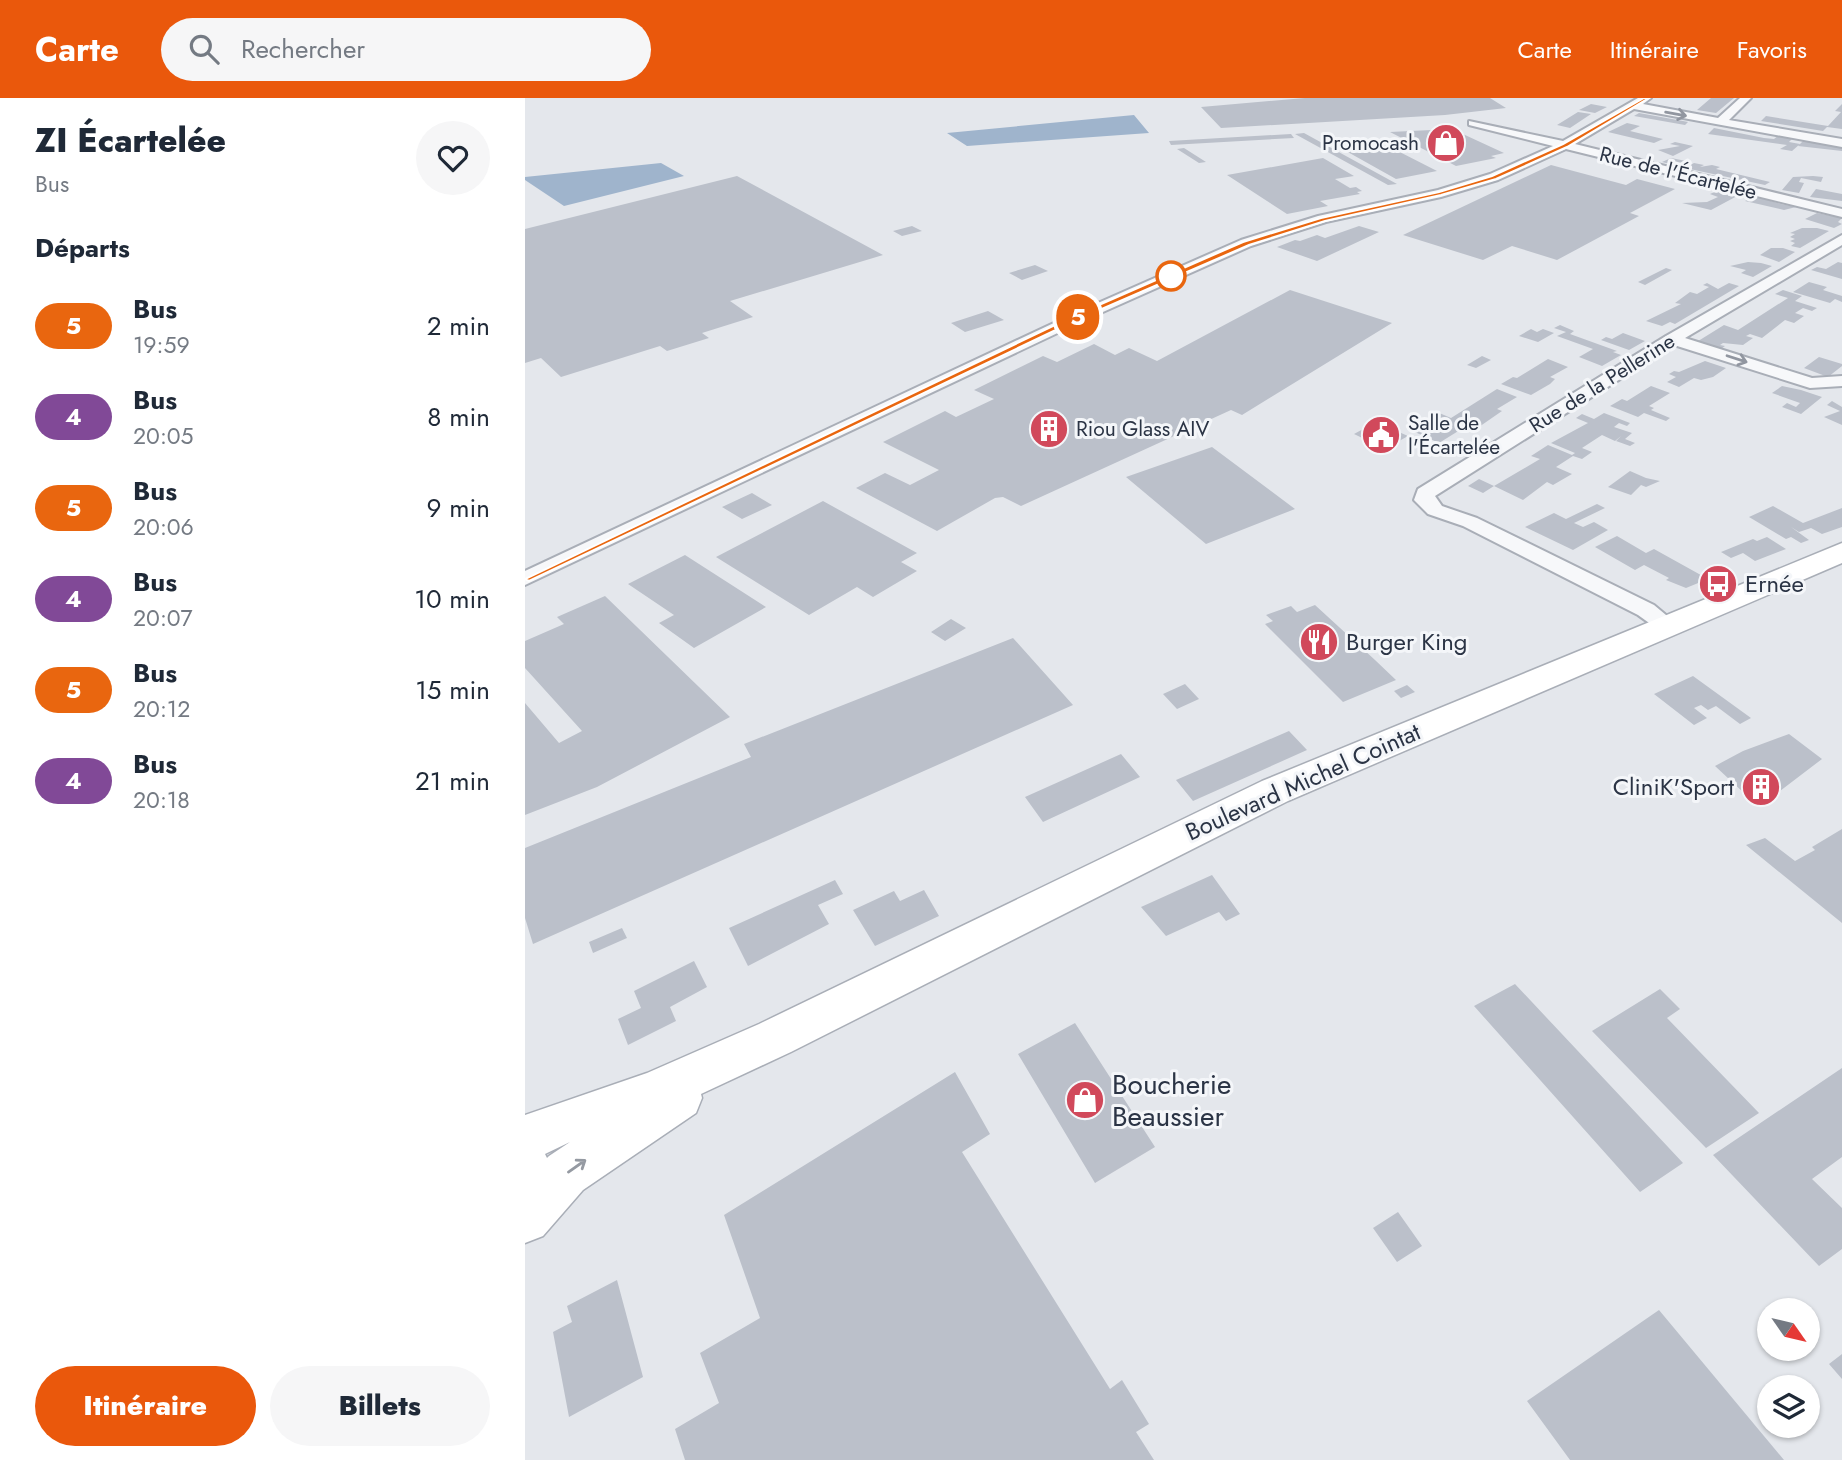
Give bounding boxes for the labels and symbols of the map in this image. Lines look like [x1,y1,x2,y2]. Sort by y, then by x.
one-way arrow [1664,108,1687,121]
shop icon: Promocash [1425,122,1467,164]
place label: Promocash [1322,128,1419,158]
street label: Rue de l'Écartelée [1596,139,1760,207]
unlabelled marker [1156,261,1186,291]
line badge: 5 [1055,294,1101,340]
street label: Rue de la Pellerine [1523,326,1681,440]
one-way arrow [1725,354,1747,367]
building icon: Riou Glass AIV [1028,408,1070,450]
place label: Salle de l'Écartelée [1408,408,1500,462]
place label: Riou Glass AIV [1076,414,1209,444]
public building icon: Salle de l'Écartelée [1360,414,1402,456]
bus stop icon: Ernée [1697,563,1739,605]
place label: Ernée [1745,566,1804,601]
restaurant icon: Burger King [1298,621,1340,663]
place label: Burger King [1346,624,1467,659]
street label: Boulevard Michel Cointat [1180,714,1426,849]
building icon: CliniK'Sport [1740,766,1782,808]
place label: CliniK'Sport [1613,769,1734,804]
place label: Boucherie Beaussier [1112,1064,1231,1137]
shop icon: Boucherie Beaussier [1064,1079,1106,1121]
one-way arrow [567,1159,586,1173]
north arrow [1757,1298,1820,1362]

